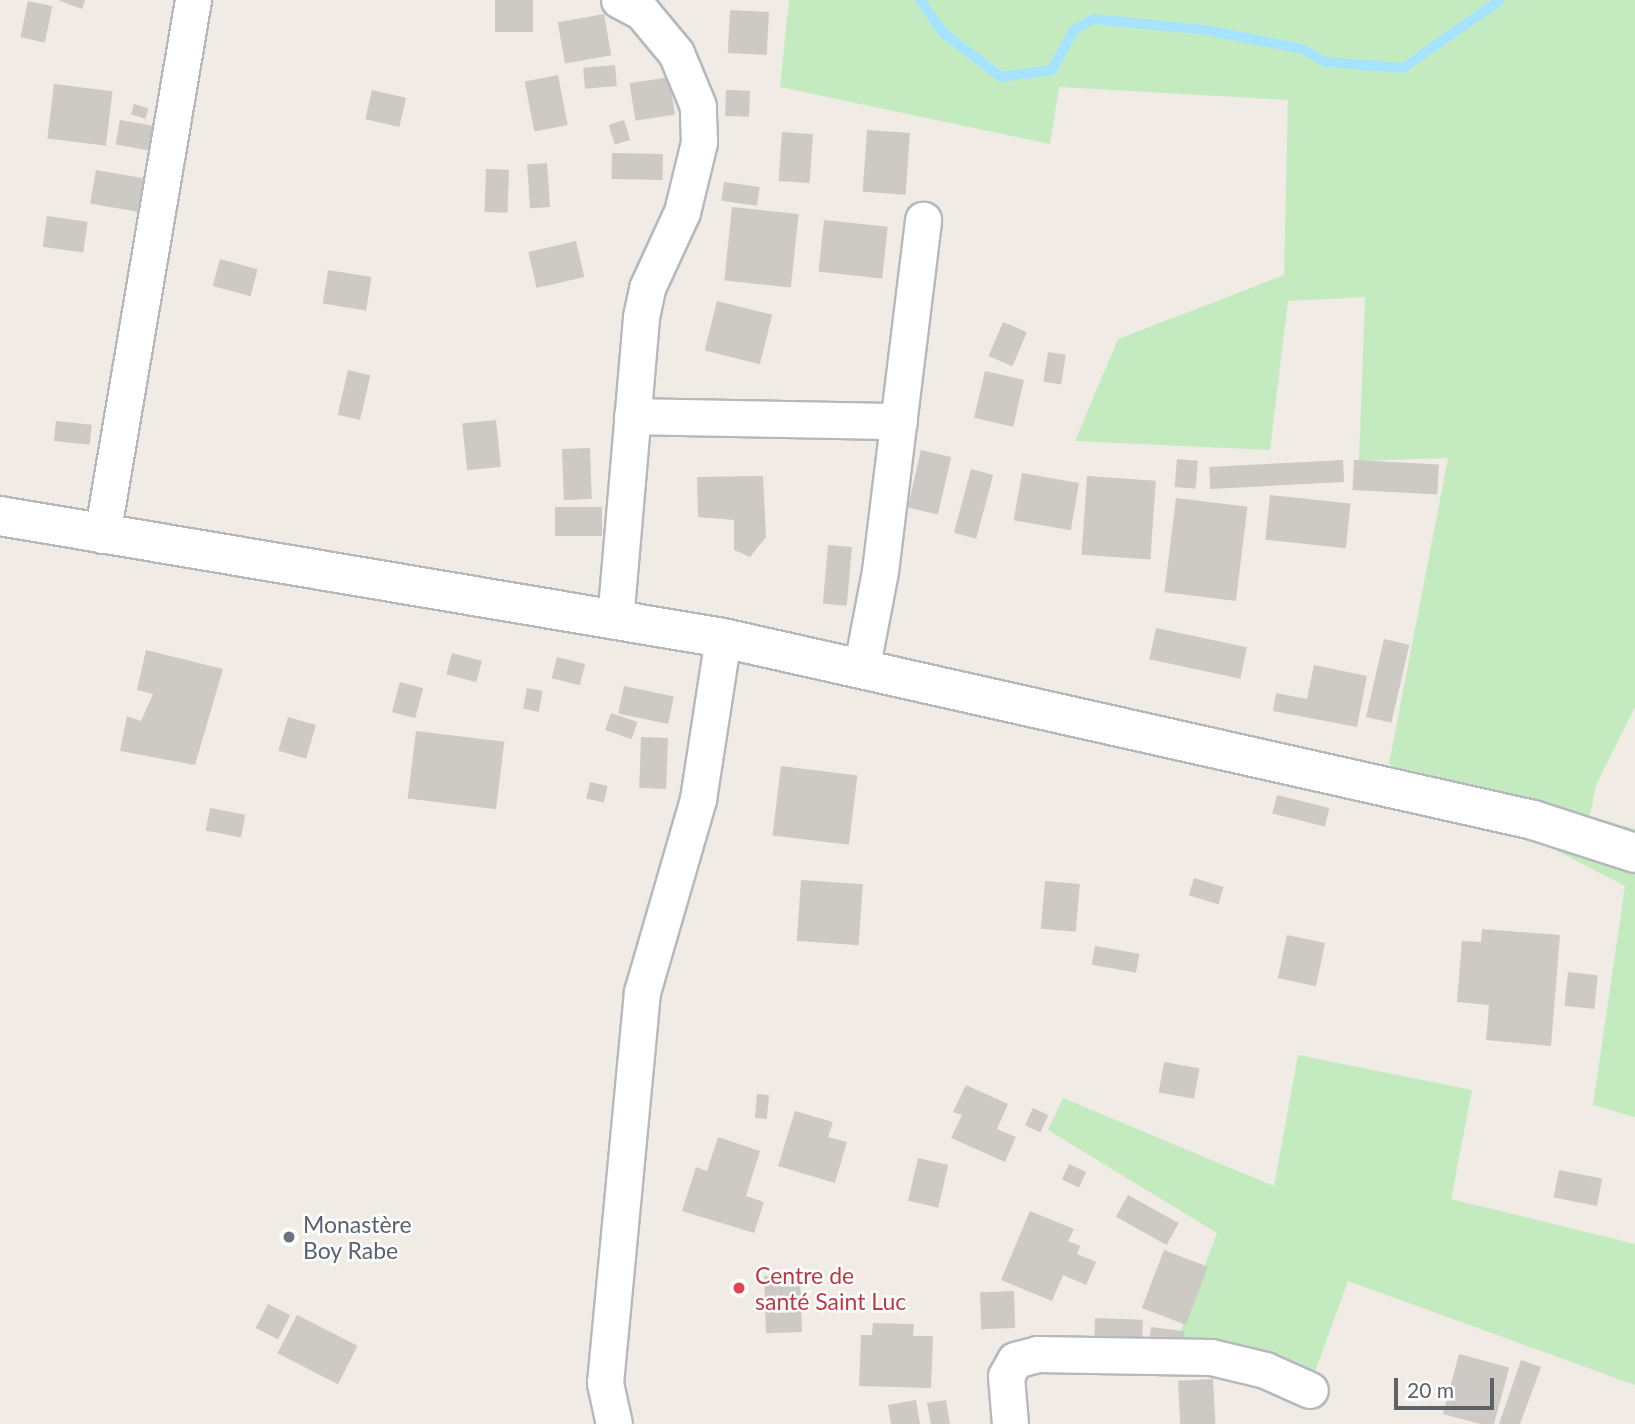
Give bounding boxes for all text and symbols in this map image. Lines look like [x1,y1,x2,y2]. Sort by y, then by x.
place label: Monastère Boy Rabe [303,1210,412,1264]
marker: Monastère Boy Rabe [281,1229,297,1245]
place label: Centre de santé Saint Luc [755,1261,906,1315]
marker: Centre de santé Saint Luc [729,1278,749,1298]
scale bar [1397,1364,1497,1408]
text: 20 m [1407,1377,1454,1402]

